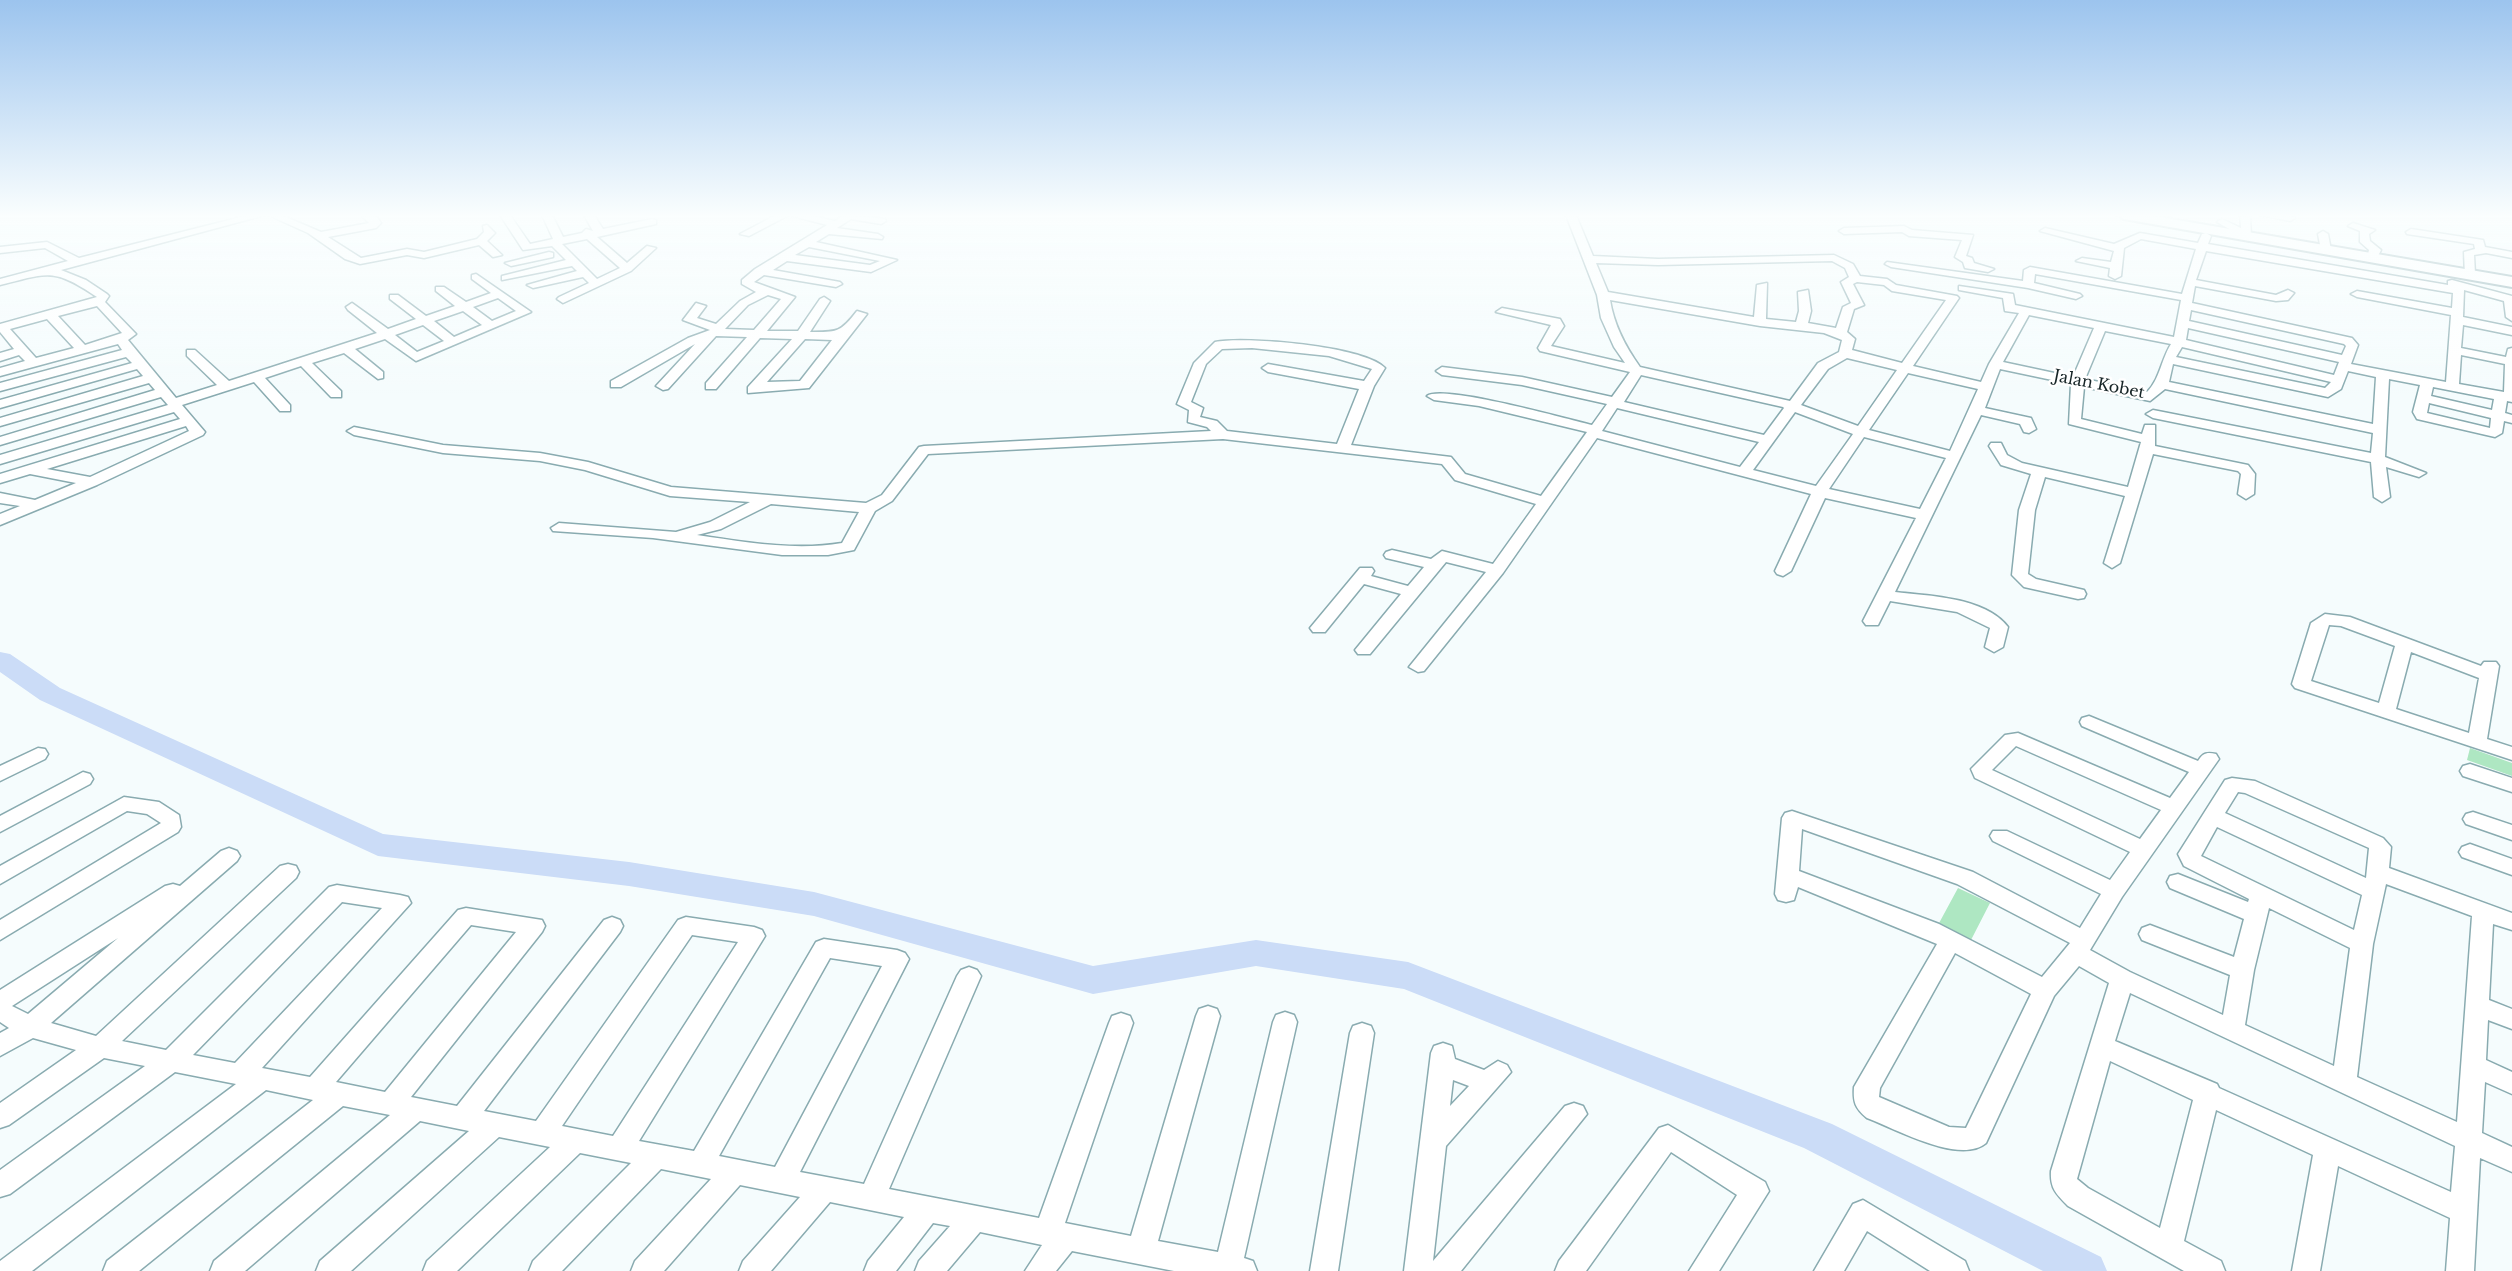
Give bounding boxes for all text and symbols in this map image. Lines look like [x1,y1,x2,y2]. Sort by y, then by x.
street label: Jalan Kobet [2052,367,2146,403]

